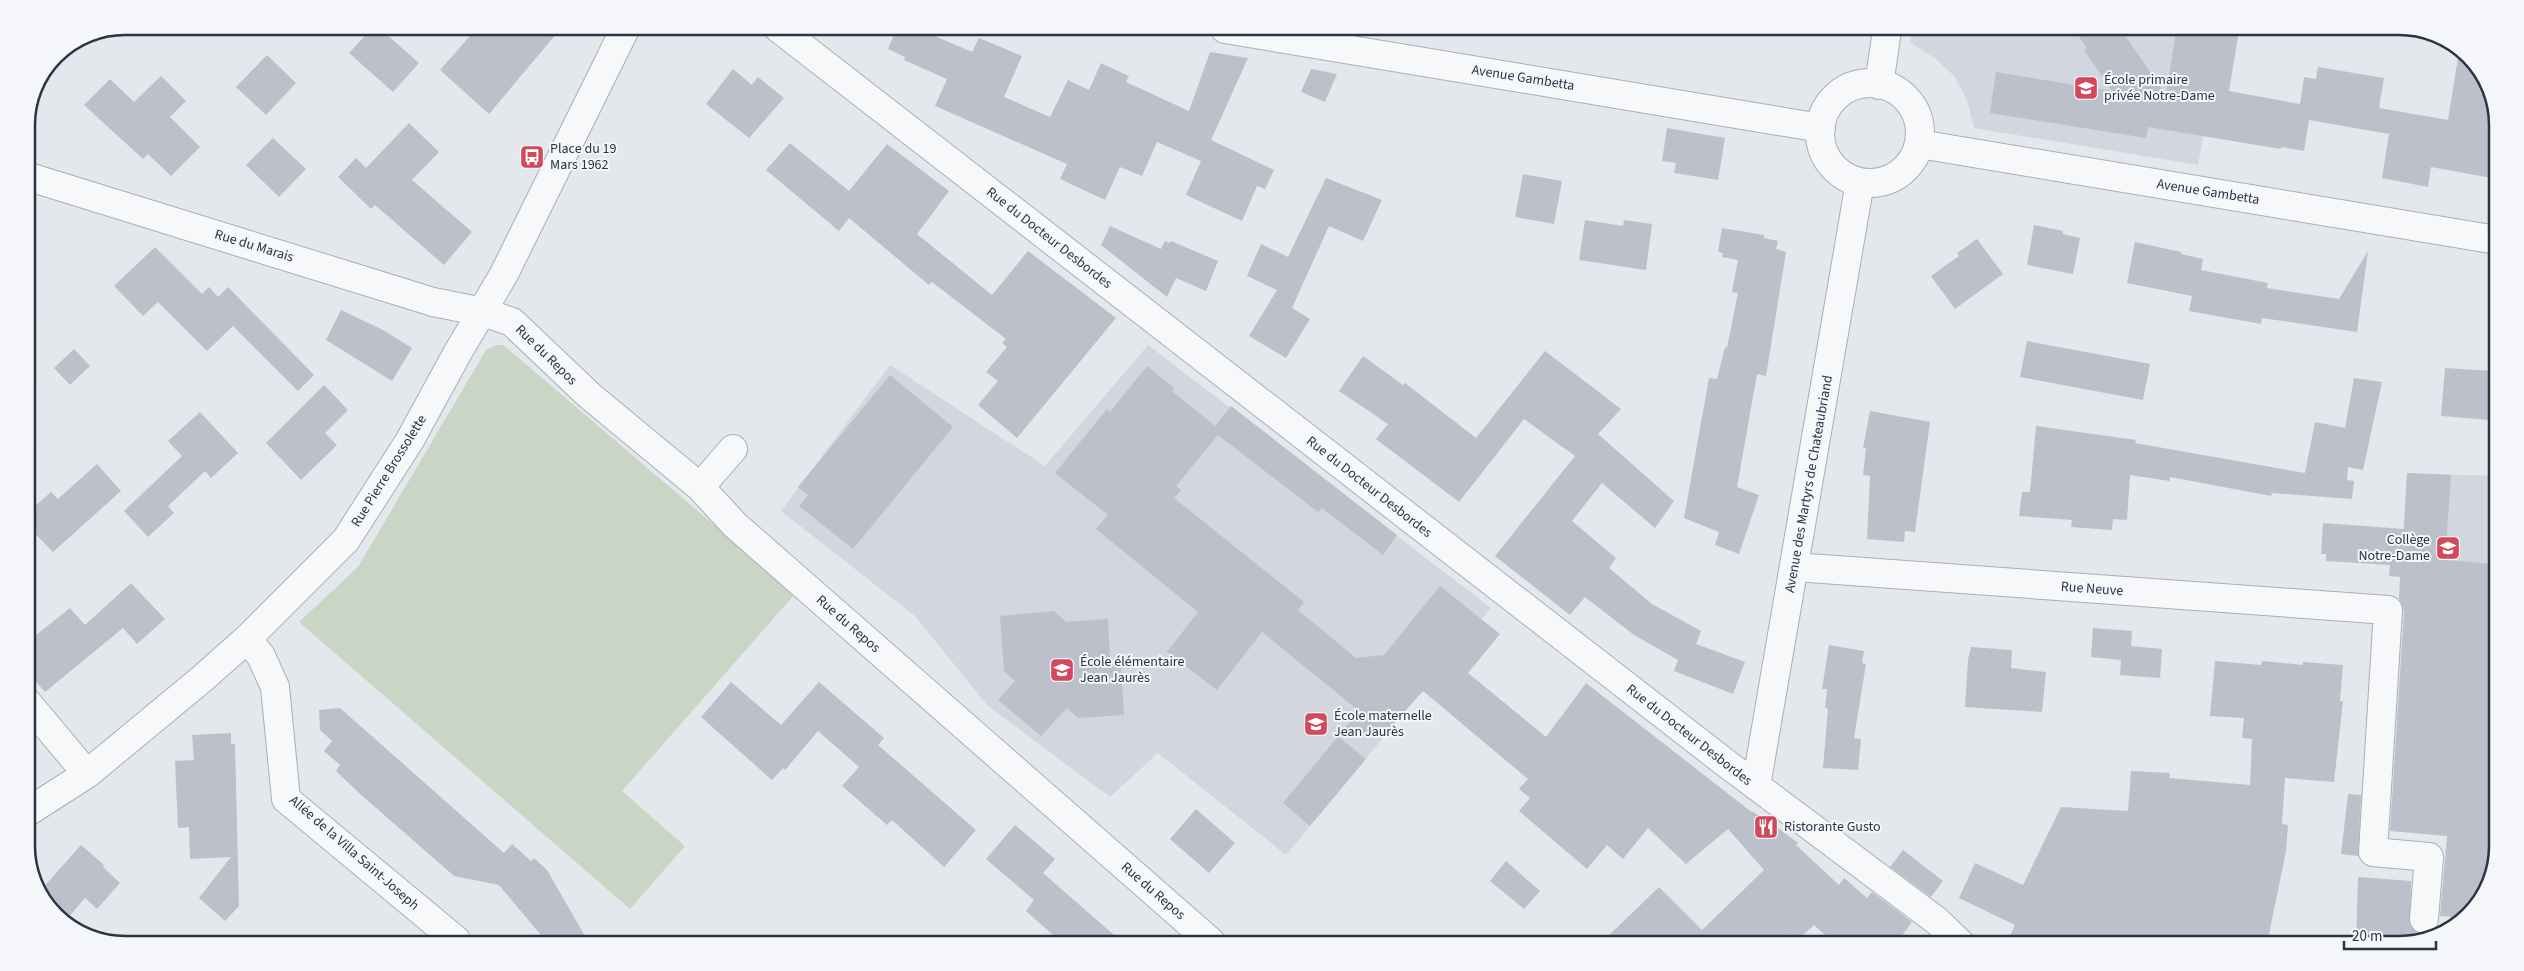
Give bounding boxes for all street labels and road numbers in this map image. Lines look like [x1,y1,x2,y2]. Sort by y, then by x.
street label: Avenue Gambetta [1470,60,1576,96]
street label: Avenue Gambetta [2155,174,2261,210]
street label: Rue du Docteur Desbordes [982,182,1116,294]
street label: Rue du Marais [212,225,296,268]
street label: Rue du Repos [510,320,582,390]
street label: Avenue des Martyrs de Chateaubriand [1780,374,1838,594]
street label: Rue Pierre Brossolette [346,411,432,531]
street label: Rue du Docteur Desbordes [1302,431,1436,543]
street label: Rue Neuve [2060,577,2124,601]
street label: Rue du Repos [811,590,885,658]
street label: Rue du Docteur Desbordes [1622,679,1756,791]
street label: Allée de la Villa Saint-Joseph [285,791,423,915]
street label: Rue du Repos [1116,857,1190,925]

